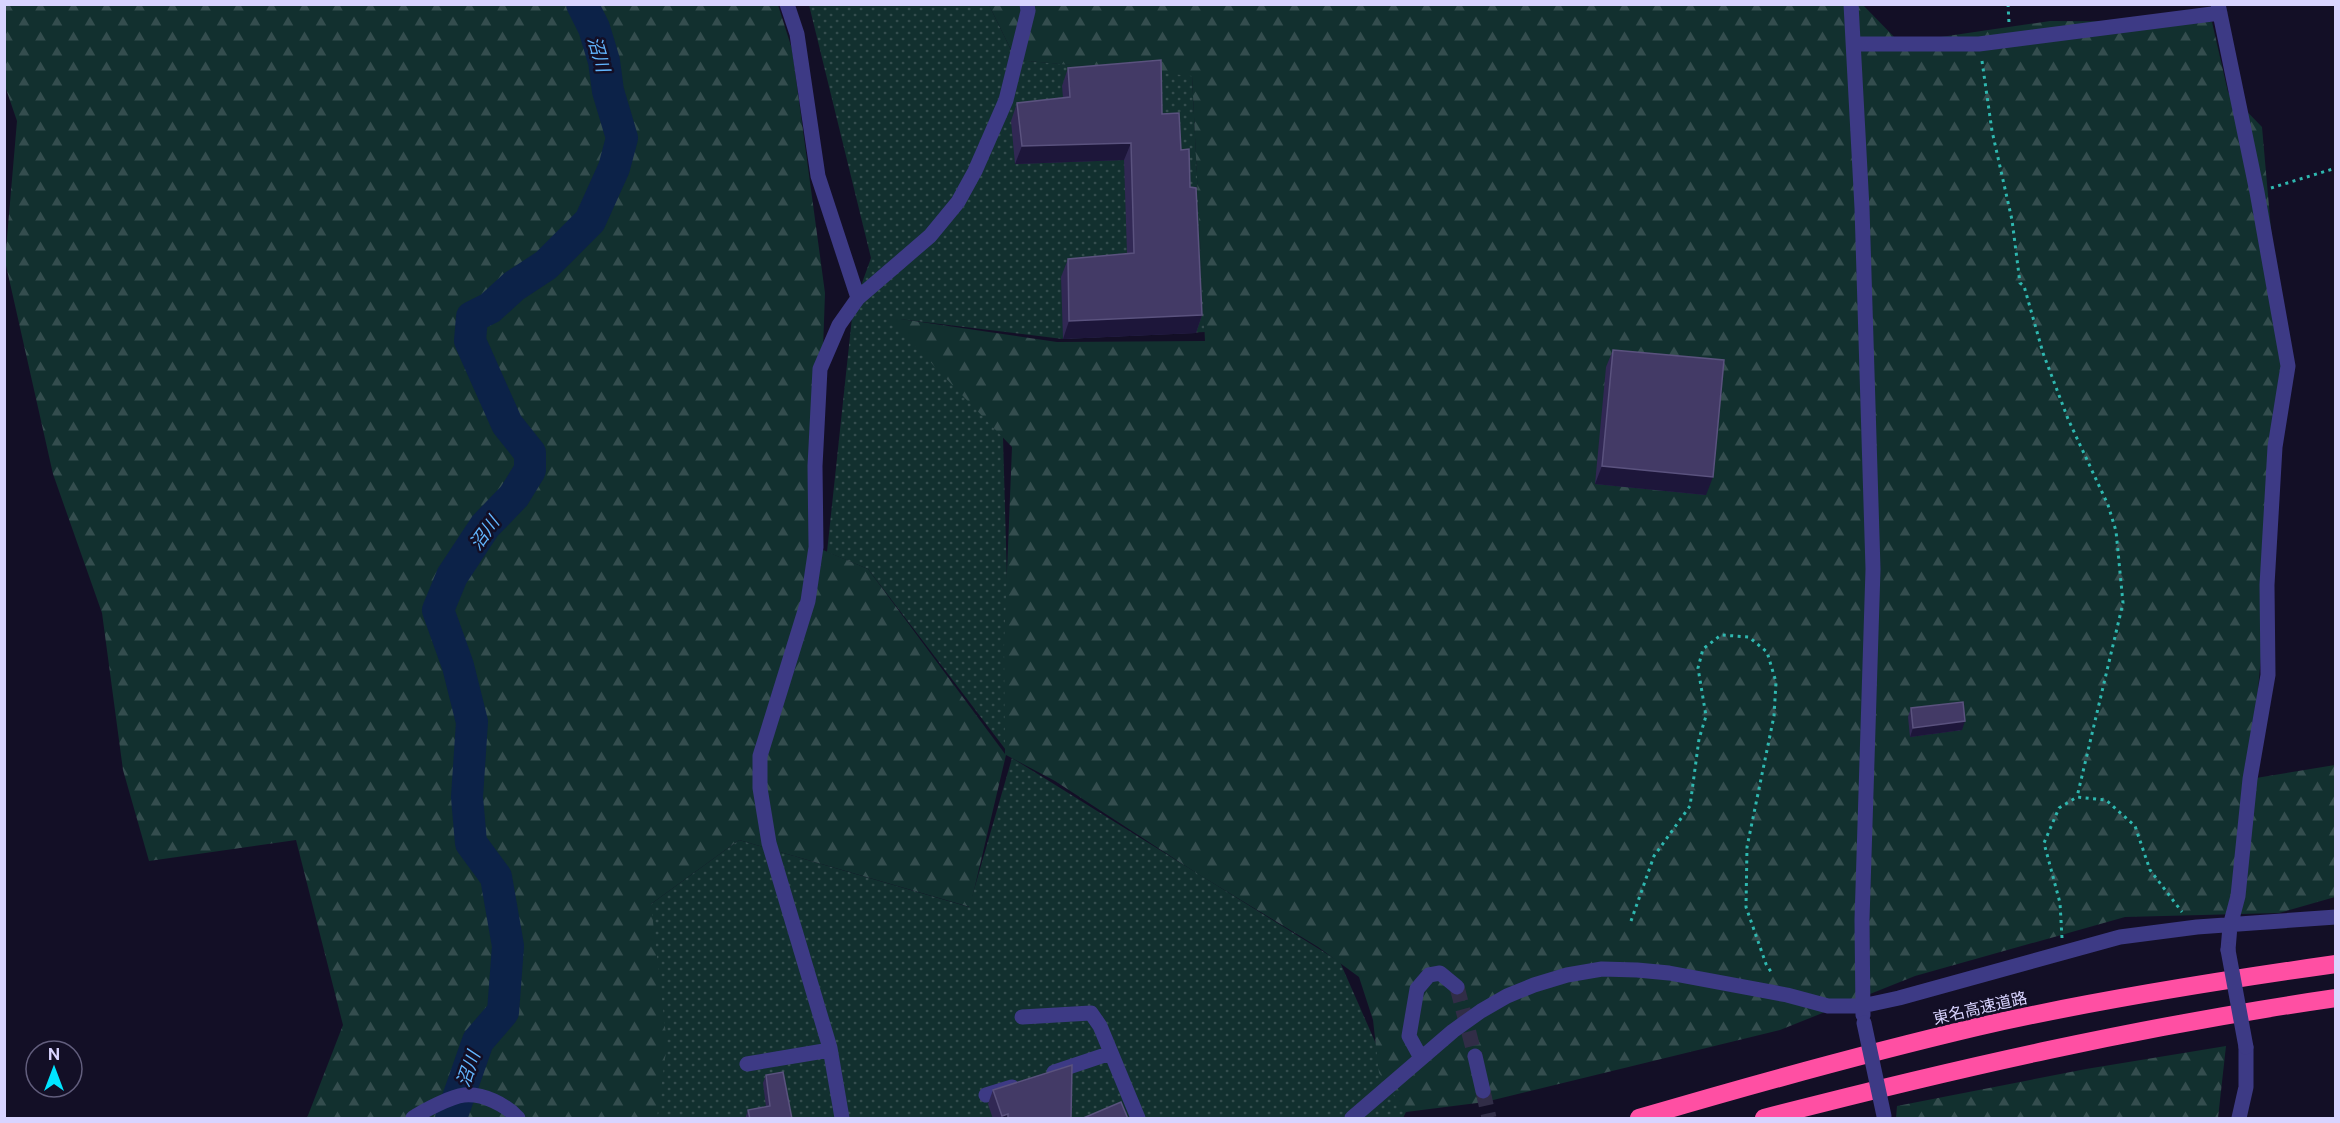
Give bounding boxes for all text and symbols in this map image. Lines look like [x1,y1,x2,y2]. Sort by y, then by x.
water label: 沼川 [584,34,615,76]
water label: 沼川 [465,511,504,554]
street label: 東名高速道路 [1931,988,2029,1028]
north arrow [24,1039,84,1099]
text: N [48,1045,60,1064]
water label: 沼川 [452,1047,484,1089]

